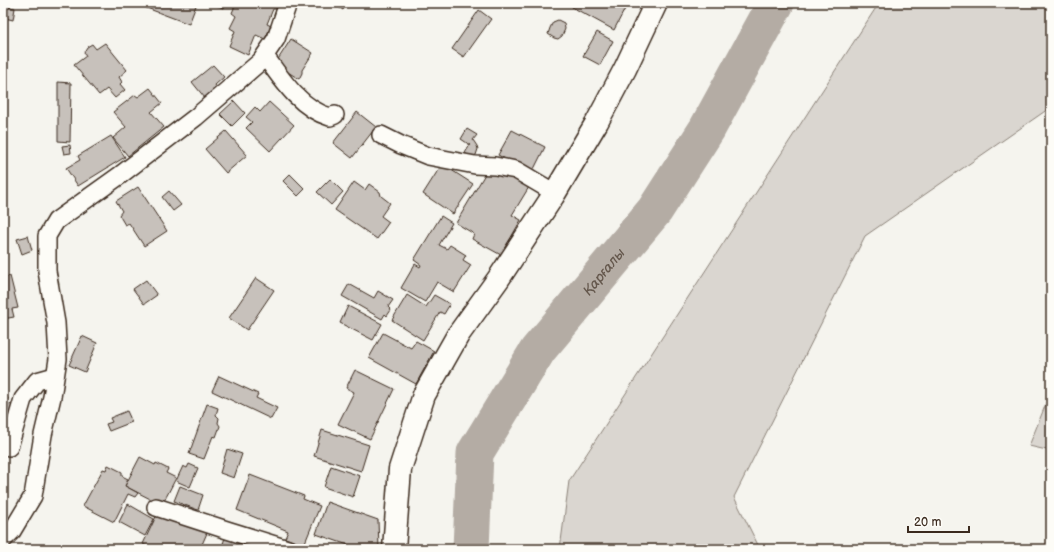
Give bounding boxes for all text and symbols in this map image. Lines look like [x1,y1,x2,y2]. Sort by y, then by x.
water label: Қарғалы [579,245,628,299]
scale bar [908,508,969,534]
text: 20 m [914,515,941,530]

